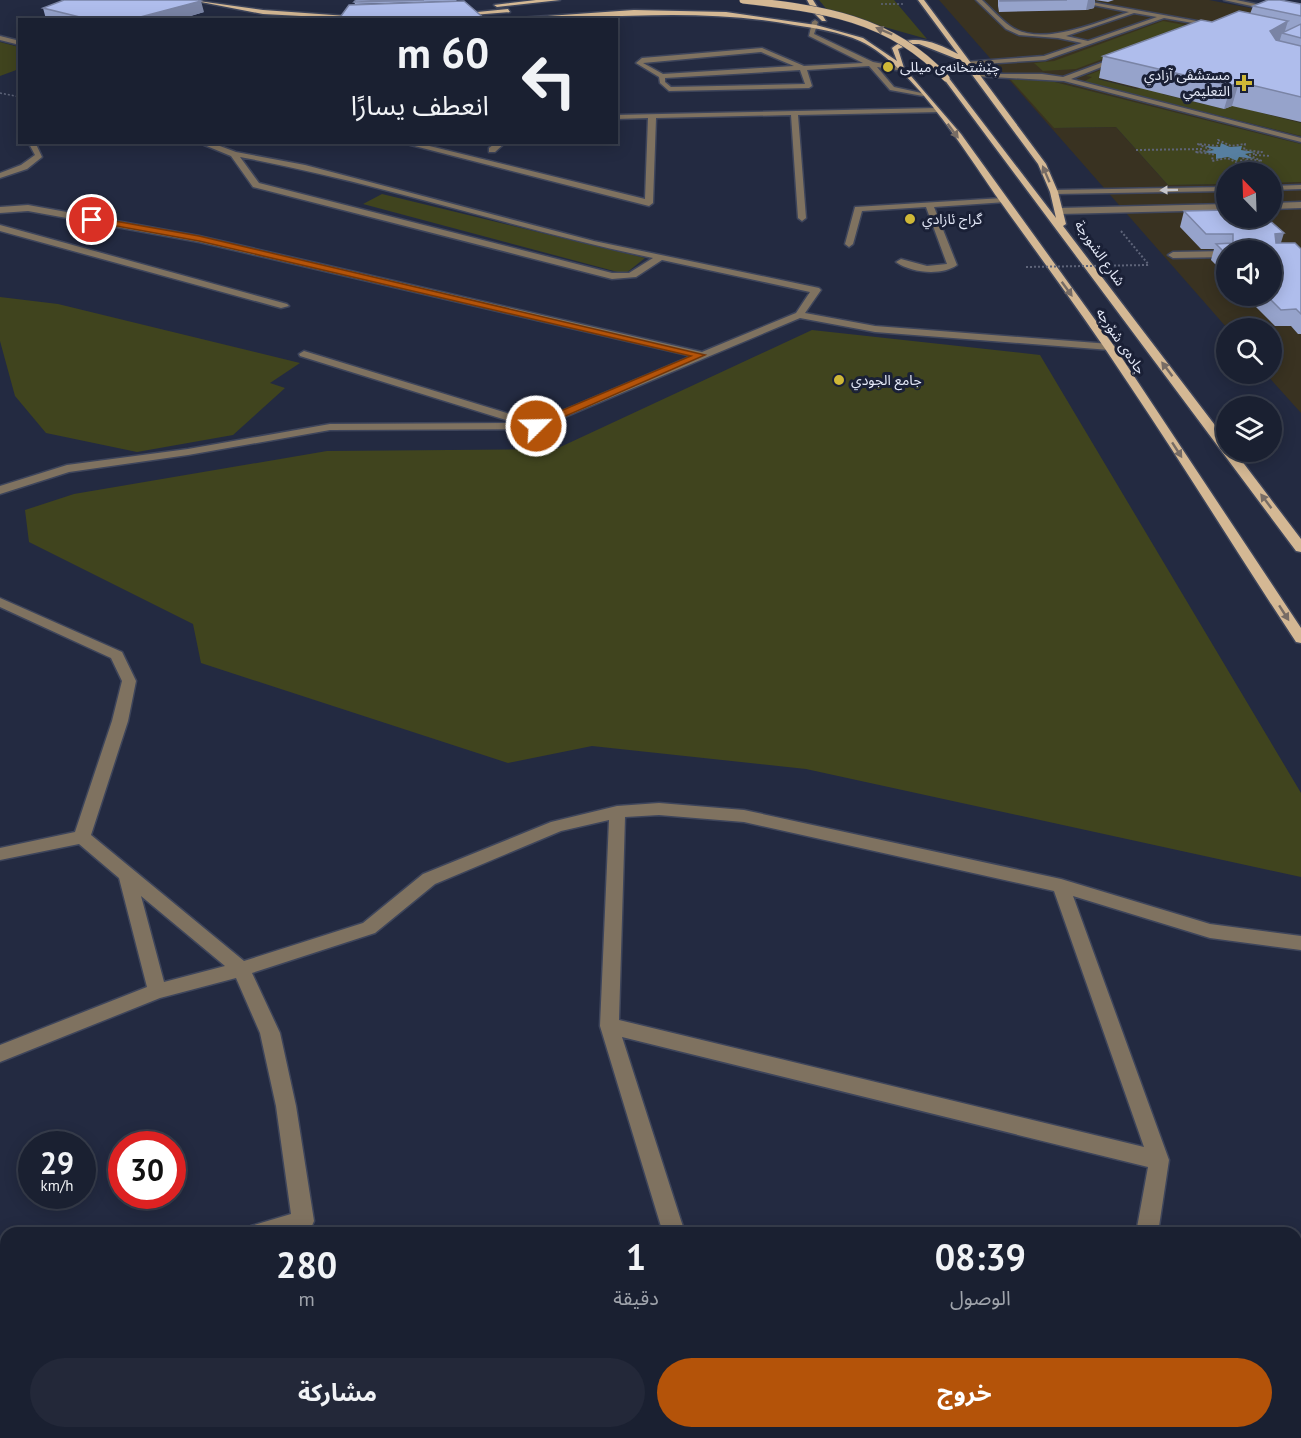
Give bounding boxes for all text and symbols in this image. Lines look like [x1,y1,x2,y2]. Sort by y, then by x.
text: 60 m [397,25,489,80]
one-way arrow [875,26,893,36]
icon: left [510,42,588,120]
place label: چێشتخانەی میللی [900,58,1000,77]
marker: چێشتخانەی میللی [881,60,895,74]
place label: مستشفى آزادي التعليمي [1144,66,1230,102]
marker: مستشفى آزادي التعليمي [1235,74,1253,92]
text: انعطف يسارًا [351,88,489,122]
one-way arrow [947,122,959,138]
north arrow [1216,162,1282,228]
map controls [1216,162,1282,462]
one-way arrow [1041,165,1050,183]
one-way arrow [1159,185,1178,195]
pin [66,194,117,245]
icon: arrive [75,203,108,236]
place label: گراج ئازادي [922,210,983,230]
marker: گراج ئازادي [903,212,917,226]
street label: شارع الشورجة [1069,217,1129,291]
button: sound [1216,240,1282,306]
one-way arrow [1061,281,1073,296]
street label: جادەی شۆرجە [1092,304,1150,378]
button: search [1216,318,1282,384]
one-way arrow [1161,361,1173,376]
place label: جامع الجودي [851,371,922,391]
marker: جامع الجودي [832,373,846,387]
position arrow [504,394,568,458]
button: layers [1216,396,1282,462]
one-way arrow [1171,442,1182,458]
one-way arrow [1260,493,1272,509]
one-way arrow [1278,605,1289,621]
speed limit sign: 30 [108,1131,186,1209]
text: 29 [40,1143,74,1182]
text: km/h [41,1176,73,1195]
text: 1 [626,1233,646,1280]
text: 08:39 [935,1233,1026,1280]
text: 280 [276,1241,337,1288]
text: دقيقة [613,1285,659,1311]
text: الوصول [950,1285,1011,1311]
text: m [298,1286,315,1312]
button: مشاركة [30,1358,645,1427]
button: خروج [657,1358,1272,1427]

